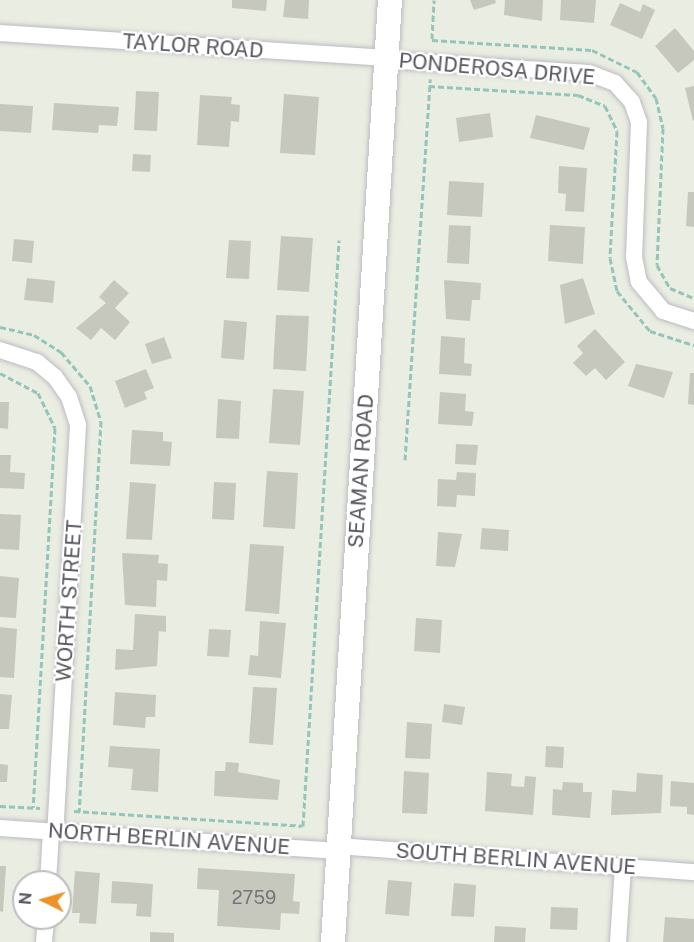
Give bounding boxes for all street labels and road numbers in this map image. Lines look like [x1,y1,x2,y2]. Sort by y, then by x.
street label: TAYLOR ROAD [122,29,264,63]
street label: PONDEROSA DRIVE [398,48,596,90]
street label: SEAMAN ROAD [343,393,379,549]
street label: WORTH STREET [51,519,87,683]
street label: NORTH BERLIN AVENUE [47,818,291,860]
street label: SOUTH BERLIN AVENUE [395,838,637,880]

